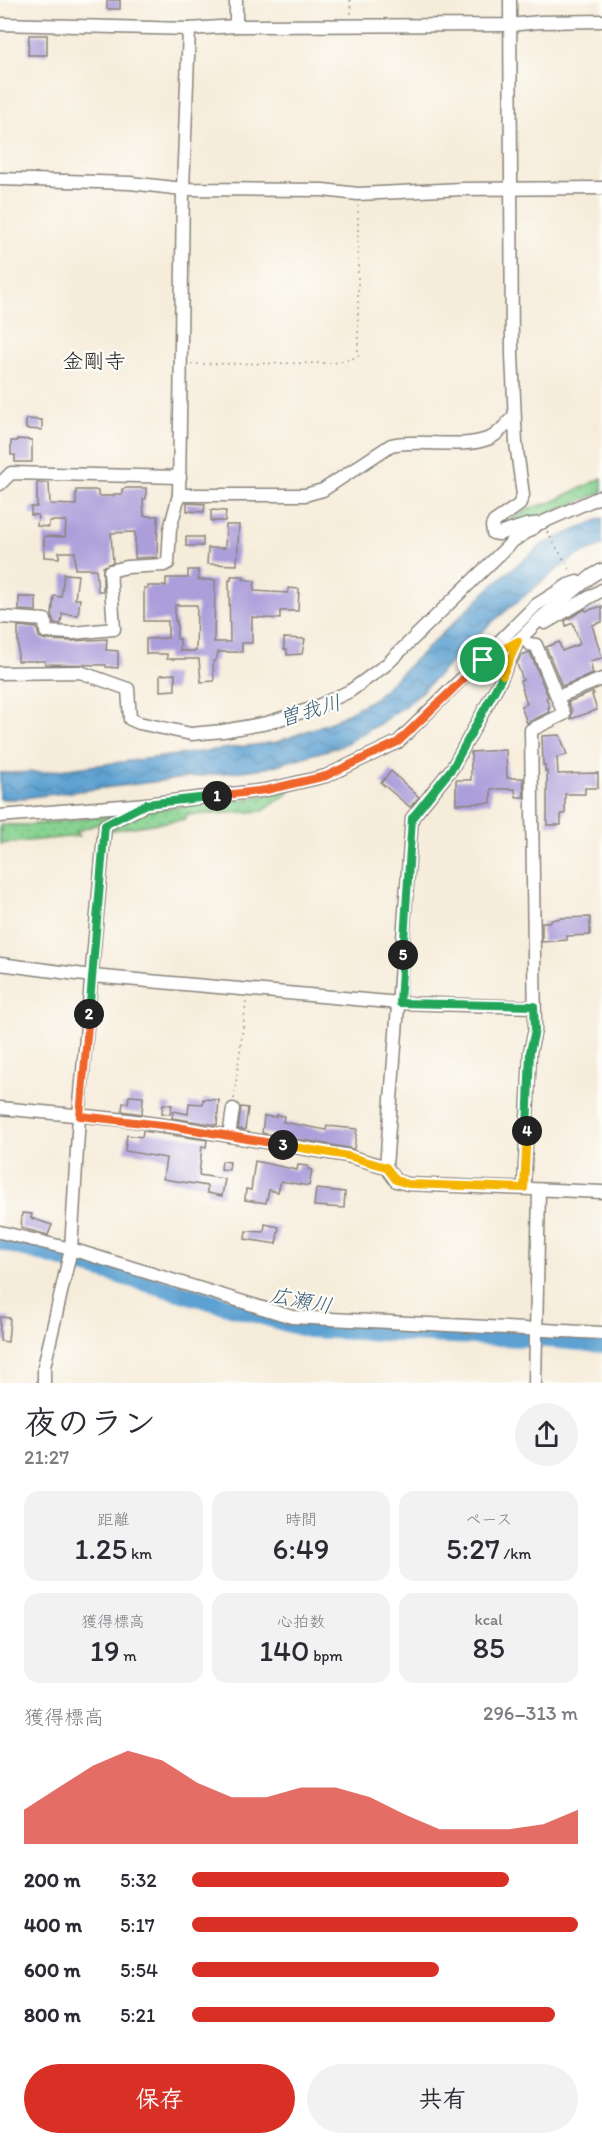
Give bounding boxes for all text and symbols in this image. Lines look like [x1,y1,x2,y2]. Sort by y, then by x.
district label: 金剛寺 [63,348,126,373]
pin [457,634,508,685]
icon: arrive [466,643,499,676]
water label: 曽我川 [276,689,344,731]
pin: 1 [202,781,232,811]
text: 1 [213,786,221,805]
pin: 5 [388,940,418,970]
text: 5 [399,945,407,964]
pin: 2 [74,999,104,1029]
text: 2 [85,1004,93,1023]
pin: 4 [512,1116,542,1146]
text: 4 [522,1121,532,1140]
pin: 3 [268,1130,298,1160]
text: 3 [279,1135,287,1154]
water label: 広瀬川 [268,1282,334,1318]
text: 夜のラン [24,1403,156,1442]
button: share [515,1403,578,1466]
text: 21:27 [24,1445,69,1469]
text: 距離 [97,1510,129,1529]
text: 時間 [285,1510,317,1529]
text: ペース [465,1510,512,1529]
text: 1.25 [75,1530,127,1567]
text: 6:49 [273,1530,329,1567]
text: 5:27 [446,1530,500,1567]
text: km [127,1544,152,1563]
text: /km [500,1544,531,1563]
text: kcal [474,1610,503,1629]
text: 獲得標高 [81,1612,145,1631]
text: 心拍数 [277,1612,325,1631]
text: 85 [473,1629,505,1666]
text: 19 [90,1632,120,1669]
text: 140 [259,1632,310,1669]
text: m [120,1646,137,1665]
text: bpm [310,1646,343,1665]
text: 296–313 m [483,1701,578,1725]
text: 獲得標高 [24,1705,104,1729]
text: 200 m [24,1868,80,1892]
text: 5:32 [120,1868,157,1892]
text: 400 m [24,1913,82,1937]
text: 5:17 [120,1913,155,1937]
text: 600 m [24,1958,81,1982]
text: 5:54 [120,1958,158,1982]
text: 800 m [24,2003,81,2027]
text: 5:21 [120,2003,155,2027]
button: 保存 [24,2064,295,2133]
button: 共有 [307,2064,578,2133]

